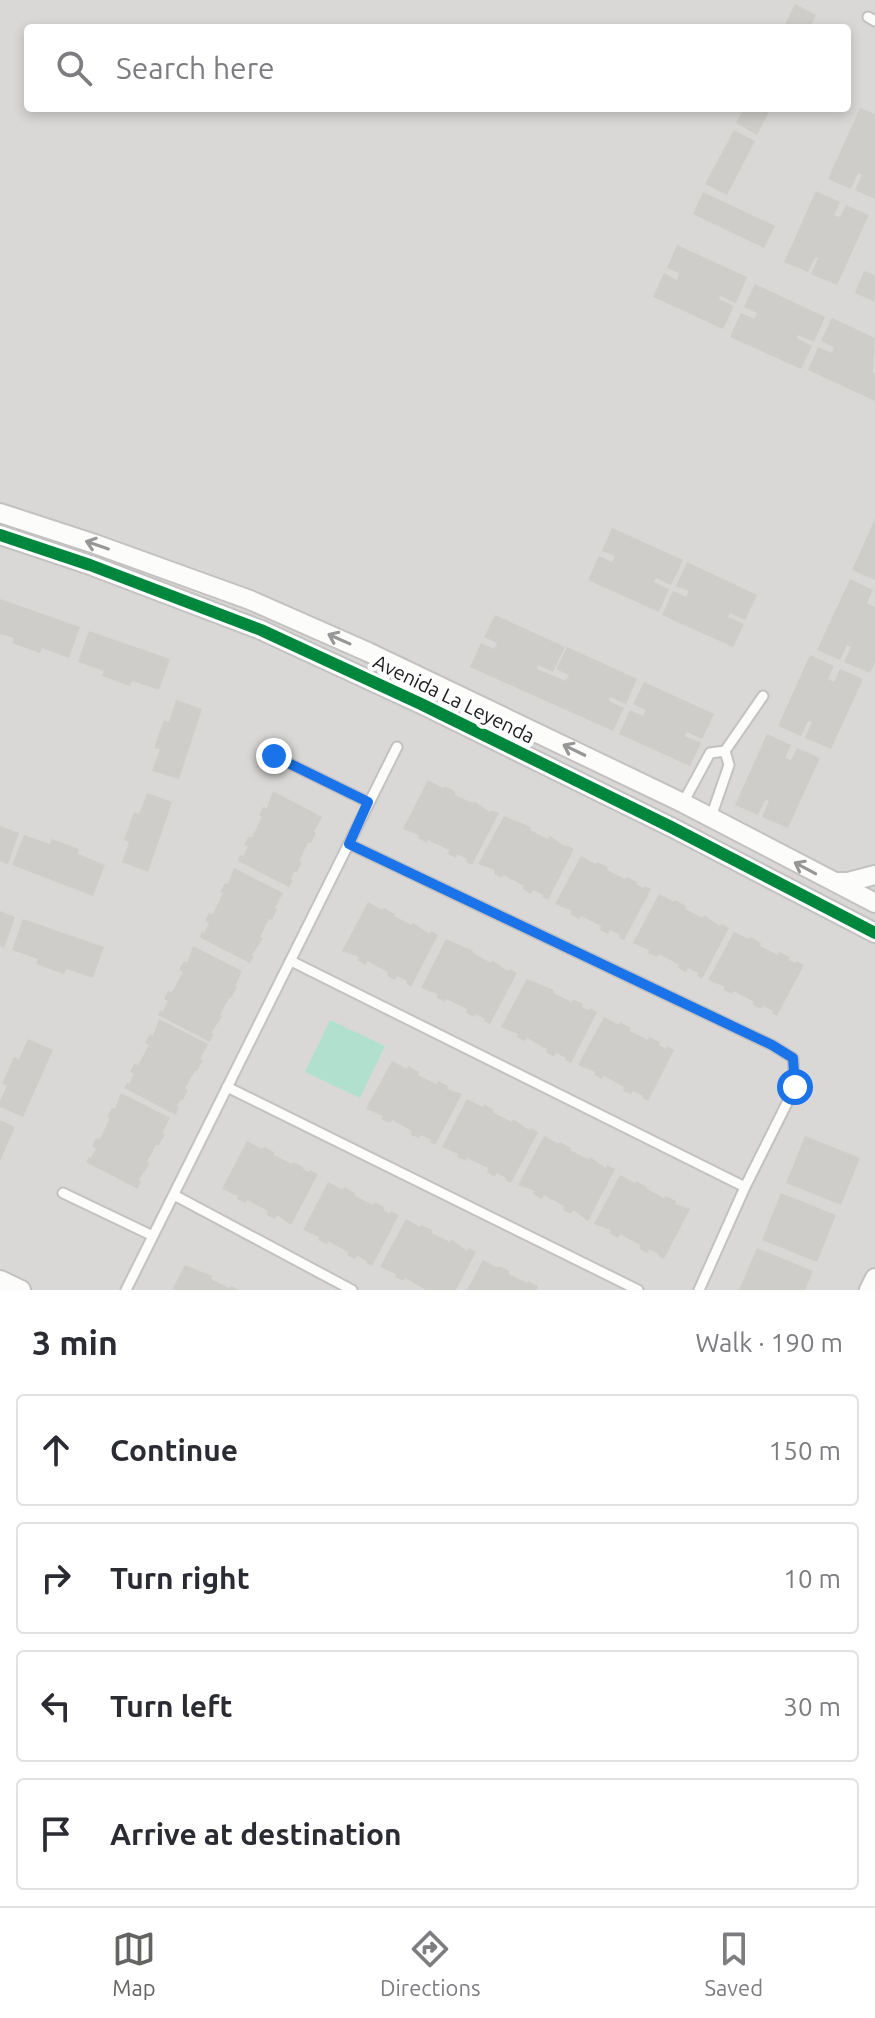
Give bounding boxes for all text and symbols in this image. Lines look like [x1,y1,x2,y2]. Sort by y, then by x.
search box [24,24,851,112]
icon: search [52,46,96,90]
text: Search here [116,51,275,85]
one-way arrow [84,536,109,551]
one-way arrow [327,631,351,646]
street label: Avenida La Leyenda [370,649,539,748]
route end [256,738,292,774]
one-way arrow [562,742,586,757]
one-way arrow [794,860,818,875]
route start [777,1069,813,1105]
text: 3 min [32,1323,118,1361]
text: Walk · 190 m [695,1328,843,1357]
icon: ahead [34,1428,78,1472]
text: Continue [110,1433,238,1467]
text: 150 m [769,1436,841,1465]
icon: right [34,1556,78,1600]
text: Turn right [110,1561,250,1595]
text: 10 m [783,1564,841,1593]
icon: left [34,1684,78,1728]
text: Turn left [110,1689,232,1723]
text: 30 m [783,1692,841,1721]
icon: arrive [34,1812,78,1856]
text: Arrive at destination [110,1817,402,1851]
tab: Map [112,1927,156,2000]
tab: Directions [380,1927,481,2000]
tab: Saved [704,1927,763,2000]

